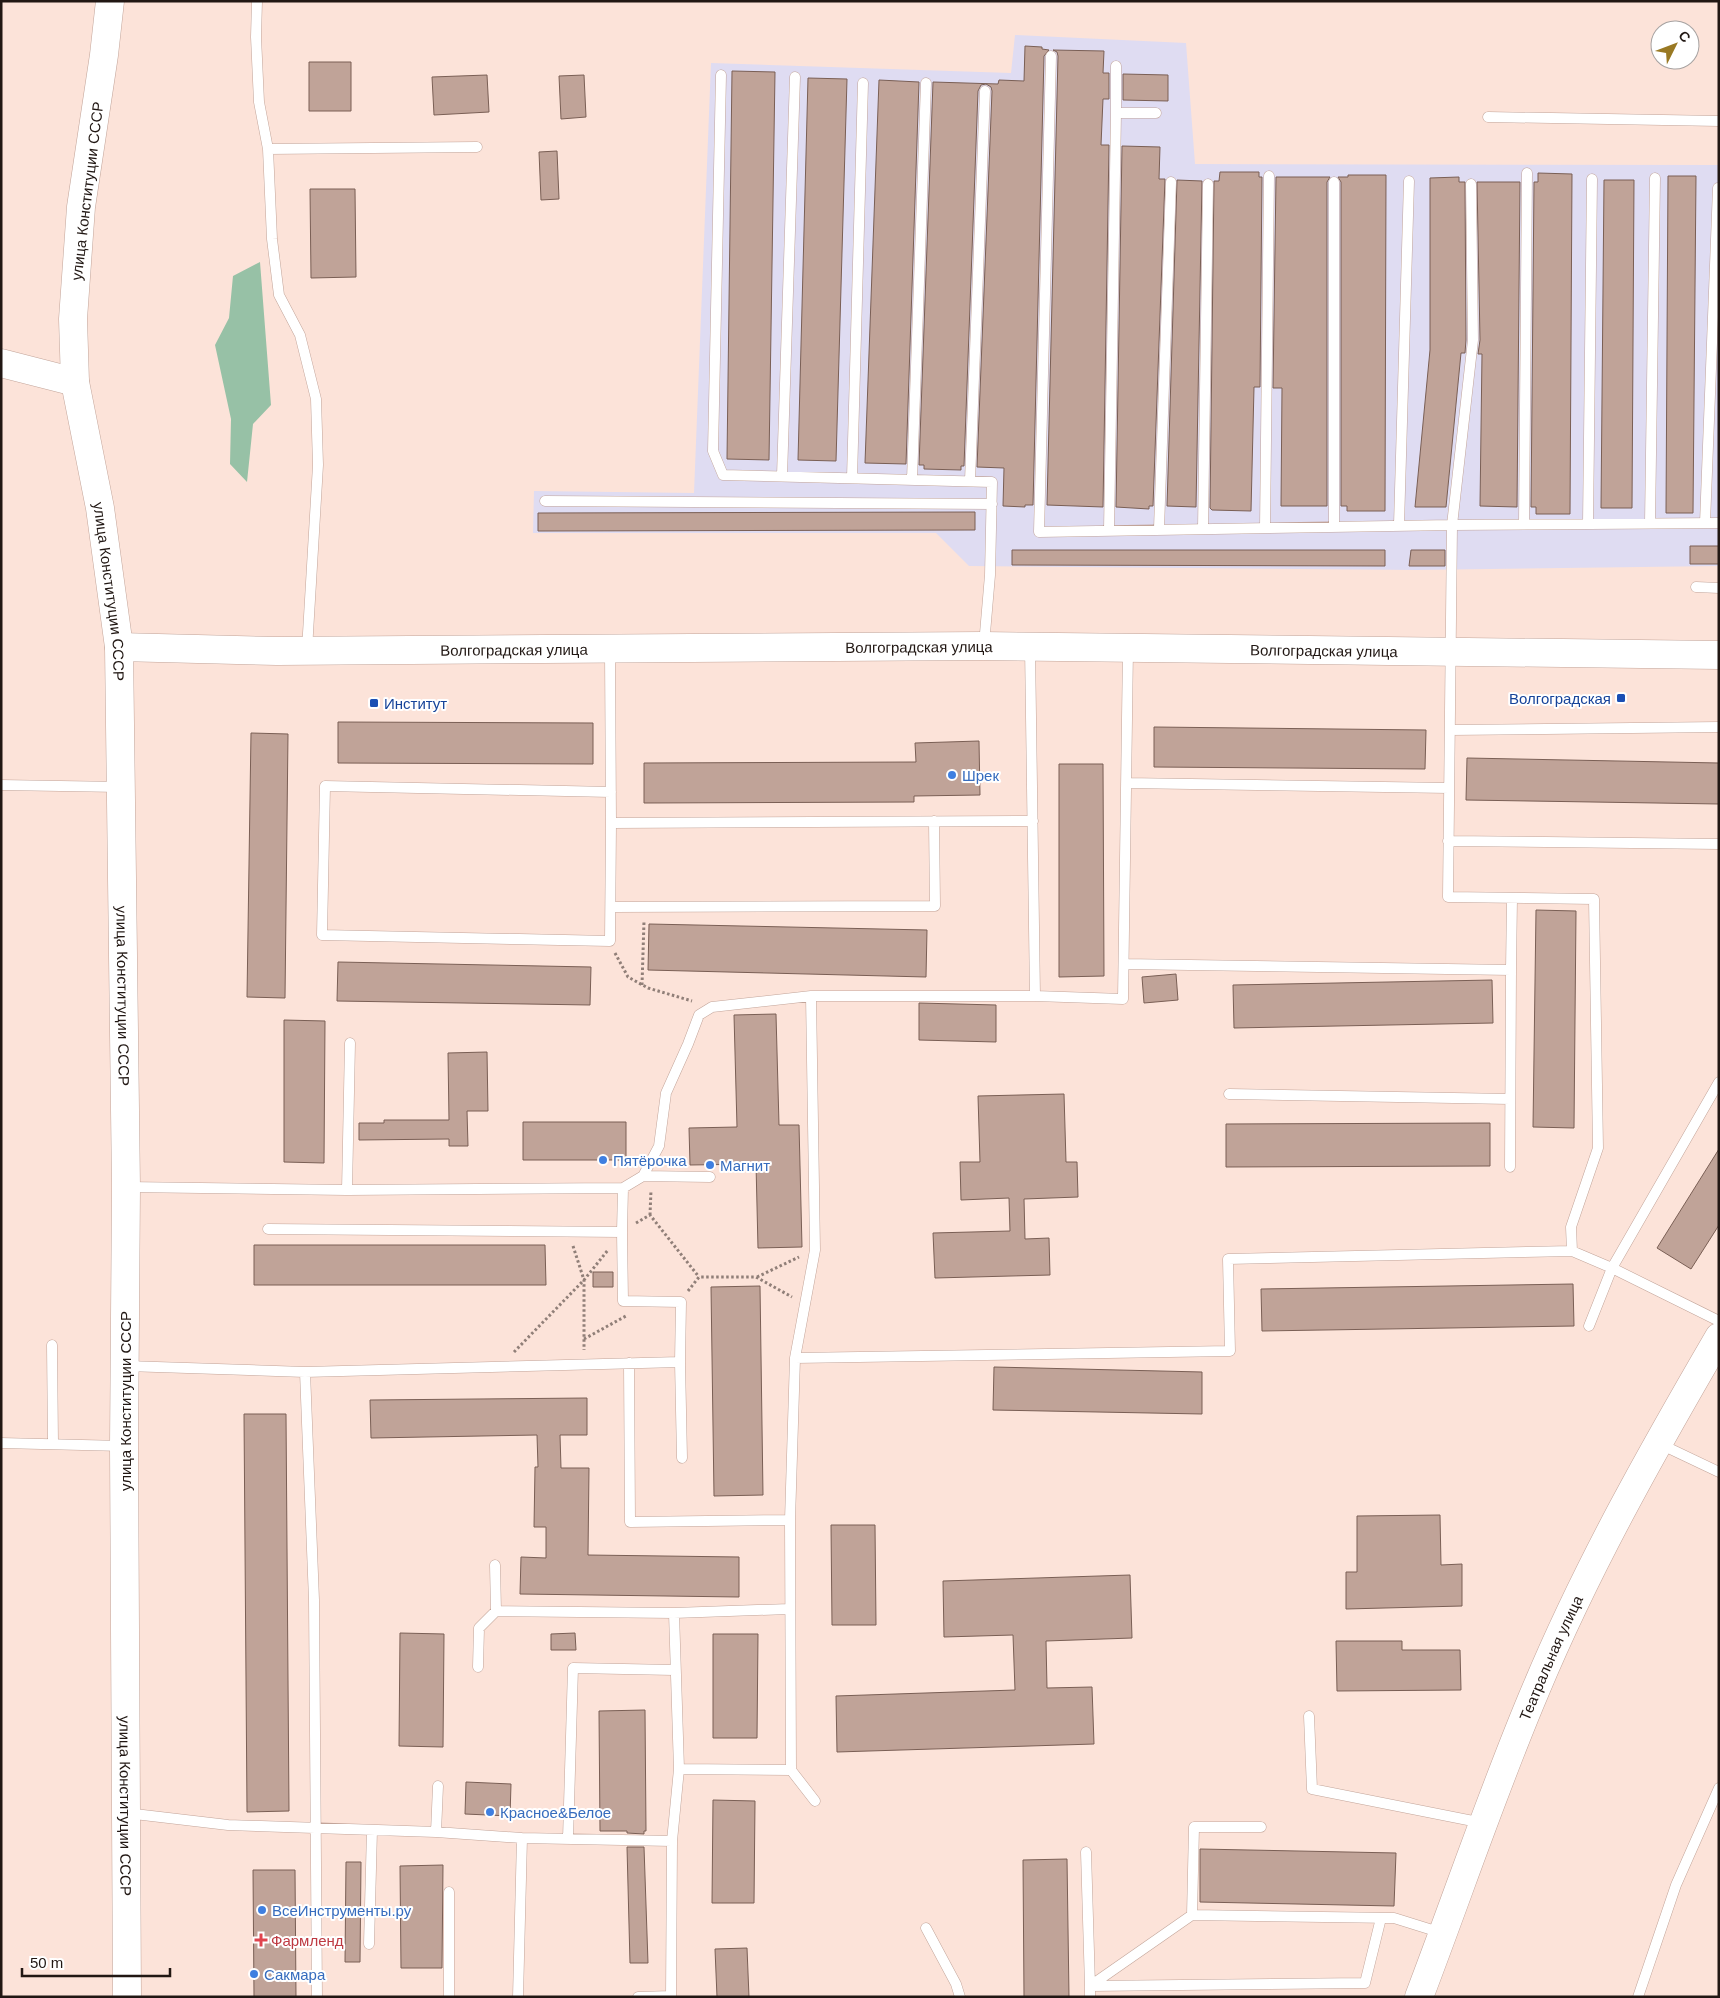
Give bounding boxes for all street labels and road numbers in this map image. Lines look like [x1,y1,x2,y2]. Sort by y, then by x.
street label: улица Конституции СССР [68,101,106,281]
street label: улица Конституции СССР [91,501,128,681]
street label: Волгоградская улица [845,637,993,655]
street label: Волгоградская улица [440,640,588,658]
street label: Волгоградская улица [1250,641,1398,660]
street label: улица Конституции СССР [114,906,133,1086]
street label: улица Конституции СССР [117,1311,134,1491]
street label: Театральная улица [1515,1592,1586,1723]
street label: улица Конституции СССР [117,1716,135,1896]

